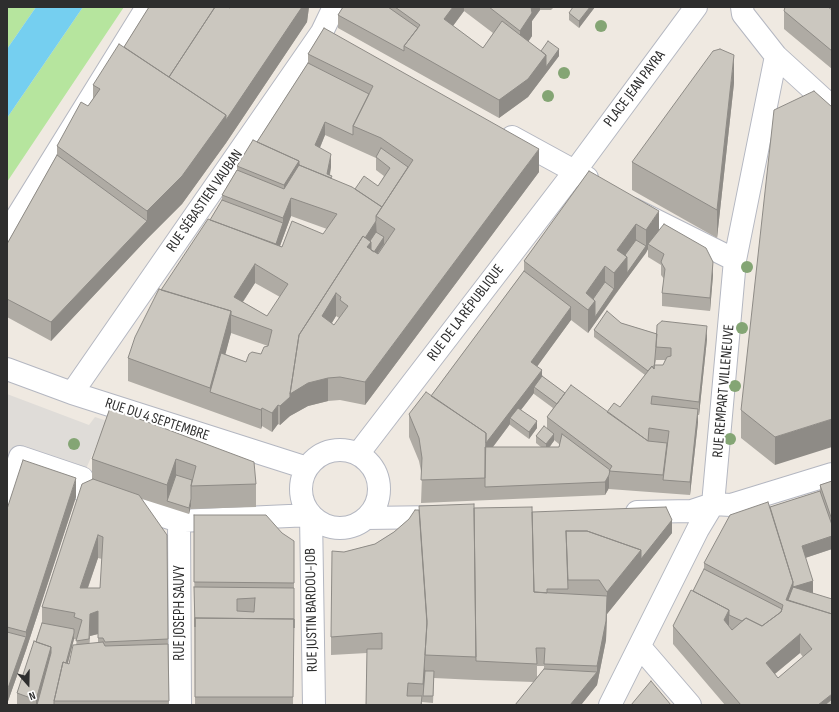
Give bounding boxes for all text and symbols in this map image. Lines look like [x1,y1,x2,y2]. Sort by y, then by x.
street label: PLACE JEAN PAYRA [600,47,670,131]
street label: RUE SÉBASTIEN VAUBAN [163,146,247,256]
street label: RUE DE LA RÉPUBLIQUE [424,261,508,365]
street label: RUE REMPART VILLENEUVE [709,324,739,458]
street label: RUE DU 4 SEPTEMBRE [103,395,211,445]
street label: RUE JUSTIN BARDOU-JOB [302,548,322,672]
street label: RUE JOSEPH SAUVY [171,565,189,661]
north arrow [8,664,48,704]
text: N [27,689,37,703]

